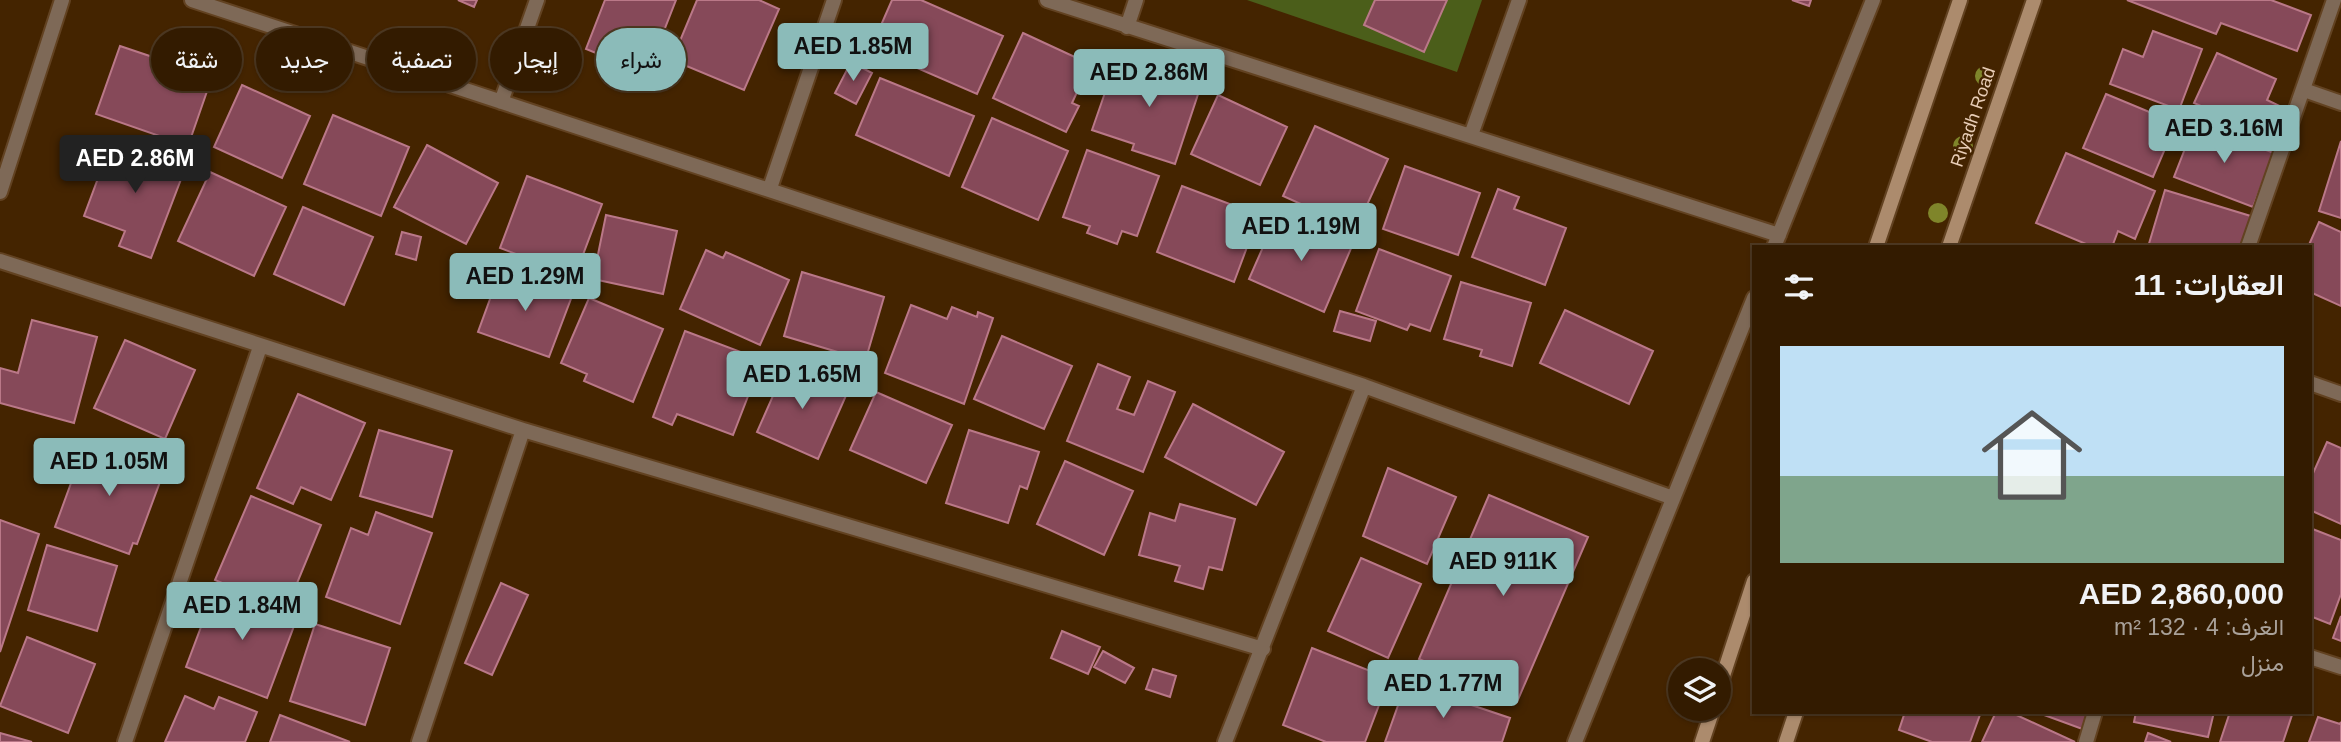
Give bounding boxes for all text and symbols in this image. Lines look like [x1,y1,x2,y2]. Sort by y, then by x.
pin: AED 1.85M [773,24,933,83]
chip: شقة [151,28,242,91]
chip: جديد [256,28,353,91]
chip: تصفية [367,28,476,91]
chip: إيجار [490,28,582,91]
chip: شراء [596,28,686,91]
text: AED 1.85M [794,33,912,59]
pin: AED 2.86M [1069,50,1229,109]
text: AED 2.86M [1090,59,1208,85]
street label: Riyadh Road [1947,65,1999,169]
pin: AED 3.16M [2144,106,2304,165]
text: AED 3.16M [2165,115,2283,141]
pin: AED 2.86M [55,136,215,195]
text: AED 2.86M [76,145,194,171]
pin: AED 1.19M [1221,204,1381,263]
text: AED 1.19M [1242,213,1360,239]
pin: AED 1.29M [445,254,605,313]
text: AED 1.29M [466,263,584,289]
icon: filters [1780,268,1818,306]
text: العقارات: 11 [2133,268,2284,301]
pin: AED 1.65M [722,352,882,411]
text: AED 1.65M [743,361,861,387]
icon: home [1969,392,2095,518]
pin: AED 1.05M [29,438,189,498]
text: AED 1.05M [50,448,168,474]
pin: AED 911K [1431,538,1575,598]
text: AED 911K [1449,548,1557,574]
text: AED 2,860,000 [2079,577,2284,610]
pin: AED 1.84M [162,582,322,642]
text: AED 1.84M [183,592,301,618]
text: الغرف: 4 · 132 m² [2114,614,2284,640]
text: منزل [2241,650,2284,676]
map controls [1668,658,1731,721]
button: layers [1668,658,1731,721]
pin: AED 1.77M [1363,660,1523,720]
text: AED 1.77M [1384,670,1502,696]

